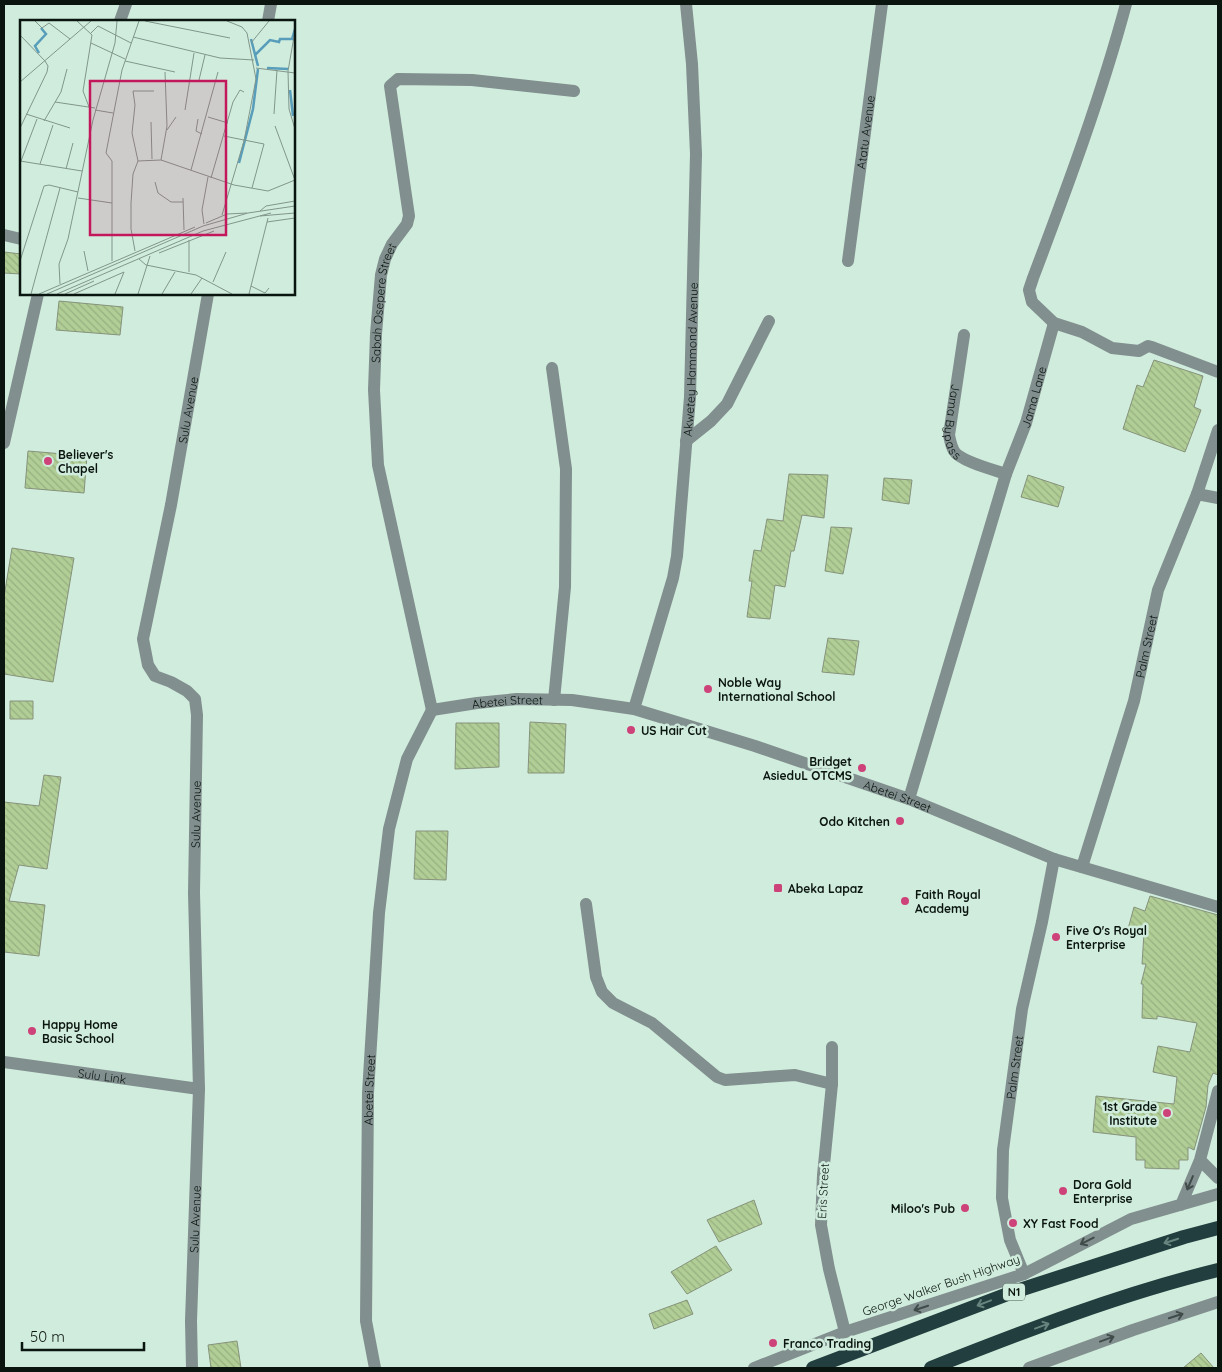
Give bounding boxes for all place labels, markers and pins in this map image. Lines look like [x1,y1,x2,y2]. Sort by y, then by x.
place label: Believer's Chapel [58,447,114,476]
marker: Believer's Chapel [42,455,54,467]
place label: Noble Way International School [718,675,835,704]
marker: Noble Way International School [702,683,714,695]
place label: US Hair Cut [641,723,707,738]
marker: US Hair Cut [625,724,637,736]
place label: Bridget AsieduL OTCMS [763,754,852,783]
marker: Bridget AsieduL OTCMS [856,762,868,774]
place label: Odo Kitchen [819,814,890,829]
marker: Odo Kitchen [894,815,906,827]
place label: Abeka Lapaz [788,881,863,896]
marker: Abeka Lapaz [772,882,784,894]
place label: Faith Royal Academy [915,887,981,916]
marker: Faith Royal Academy [899,895,911,907]
place label: Five O's Royal Enterprise [1066,923,1147,952]
marker: Five O's Royal Enterprise [1050,931,1062,943]
place label: Happy Home Basic School [42,1017,118,1046]
marker: Happy Home Basic School [26,1025,38,1037]
place label: 1st Grade Institute [1103,1099,1157,1128]
marker: 1st Grade Institute [1161,1107,1173,1119]
place label: Dora Gold Enterprise [1073,1177,1133,1206]
marker: Dora Gold Enterprise [1057,1185,1069,1197]
place label: Miloo's Pub [891,1201,955,1216]
marker: Miloo's Pub [959,1202,971,1214]
place label: XY Fast Food [1023,1216,1099,1231]
marker: XY Fast Food [1007,1217,1019,1229]
place label: Franco Trading [783,1336,871,1351]
marker: Franco Trading [767,1337,779,1349]

